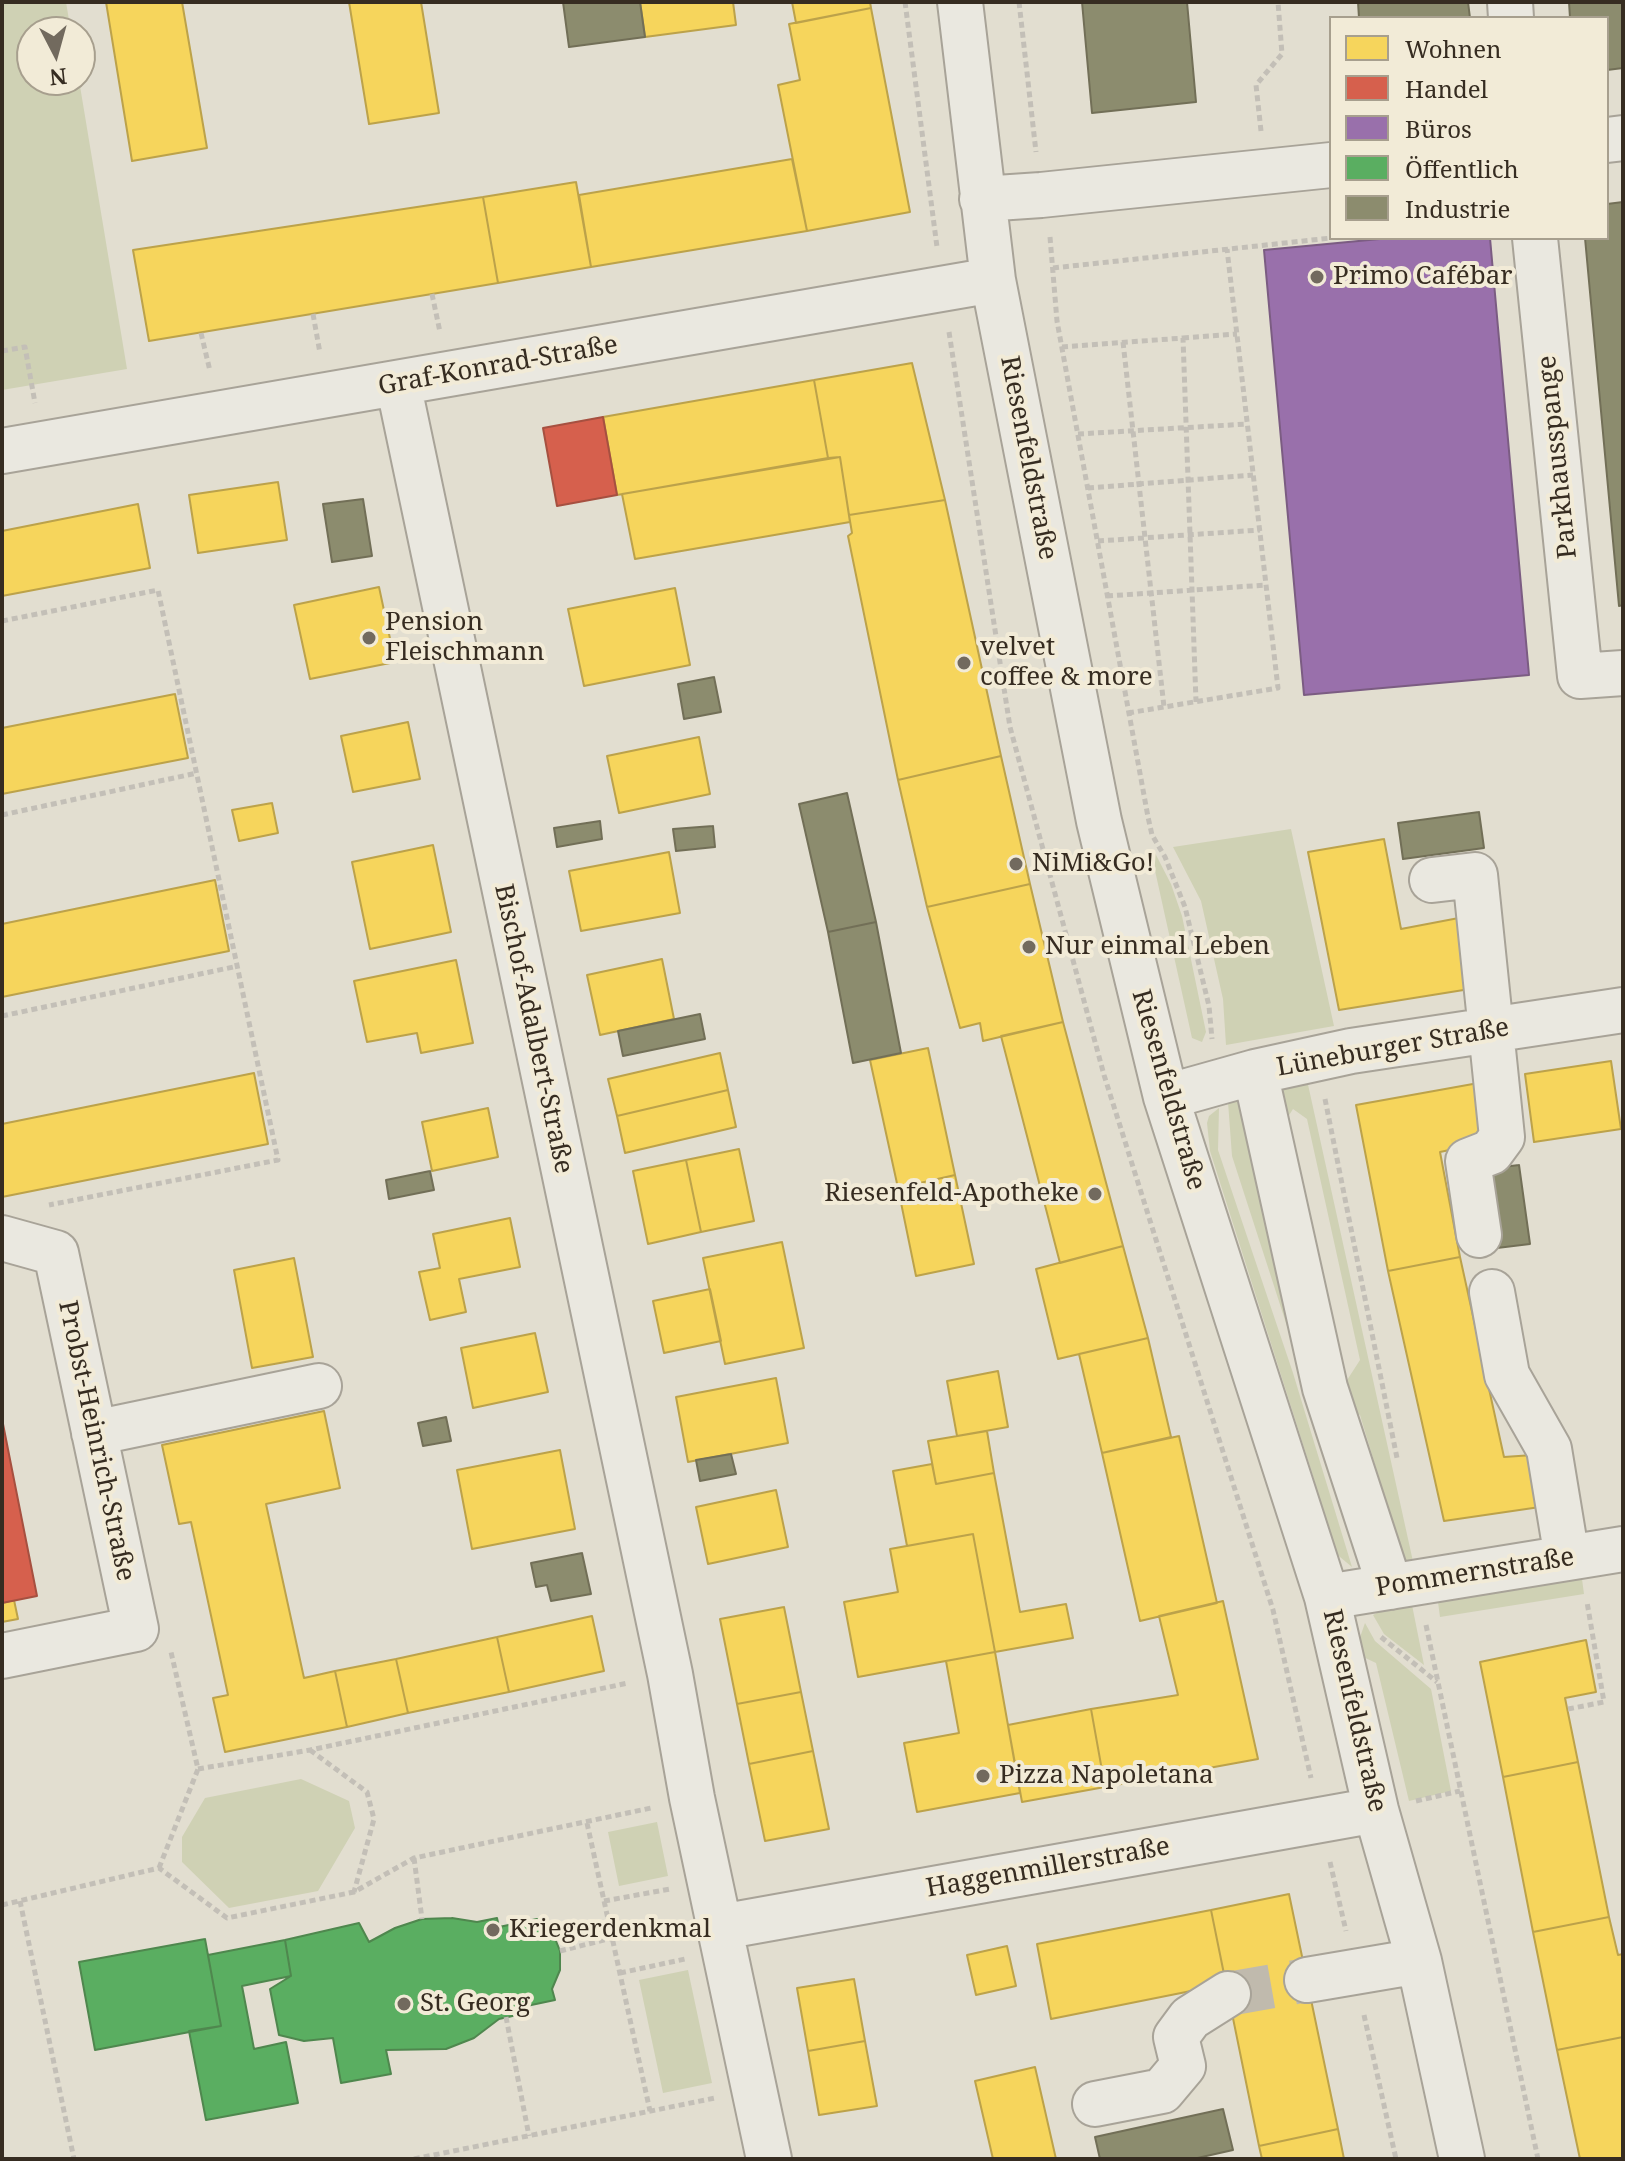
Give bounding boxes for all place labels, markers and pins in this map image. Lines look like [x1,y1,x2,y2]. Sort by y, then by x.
place label: Primo Cafébar [1333,261,1513,293]
marker: Primo Cafébar [1308,268,1326,286]
place label: Pension Fleischmann [385,607,544,668]
marker: Pension Fleischmann [360,629,378,647]
place label: velvet coffee & more [980,632,1153,694]
marker: velvet coffee & more [955,654,973,672]
place label: NiMi&Go! [1032,848,1154,880]
marker: NiMi&Go! [1007,855,1025,873]
place label: Nur einmal Leben [1045,931,1270,963]
marker: Nur einmal Leben [1020,938,1038,956]
place label: Riesenfeld-Apotheke [824,1178,1079,1210]
marker: Riesenfeld-Apotheke [1086,1185,1104,1203]
place label: Pizza Napoletana [999,1760,1214,1792]
marker: Pizza Napoletana [974,1767,992,1785]
place label: Kriegerdenkmal [509,1914,711,1946]
marker: Kriegerdenkmal [484,1921,502,1939]
place label: St. Georg [420,1988,530,2020]
marker: St. Georg [395,1995,413,2013]

